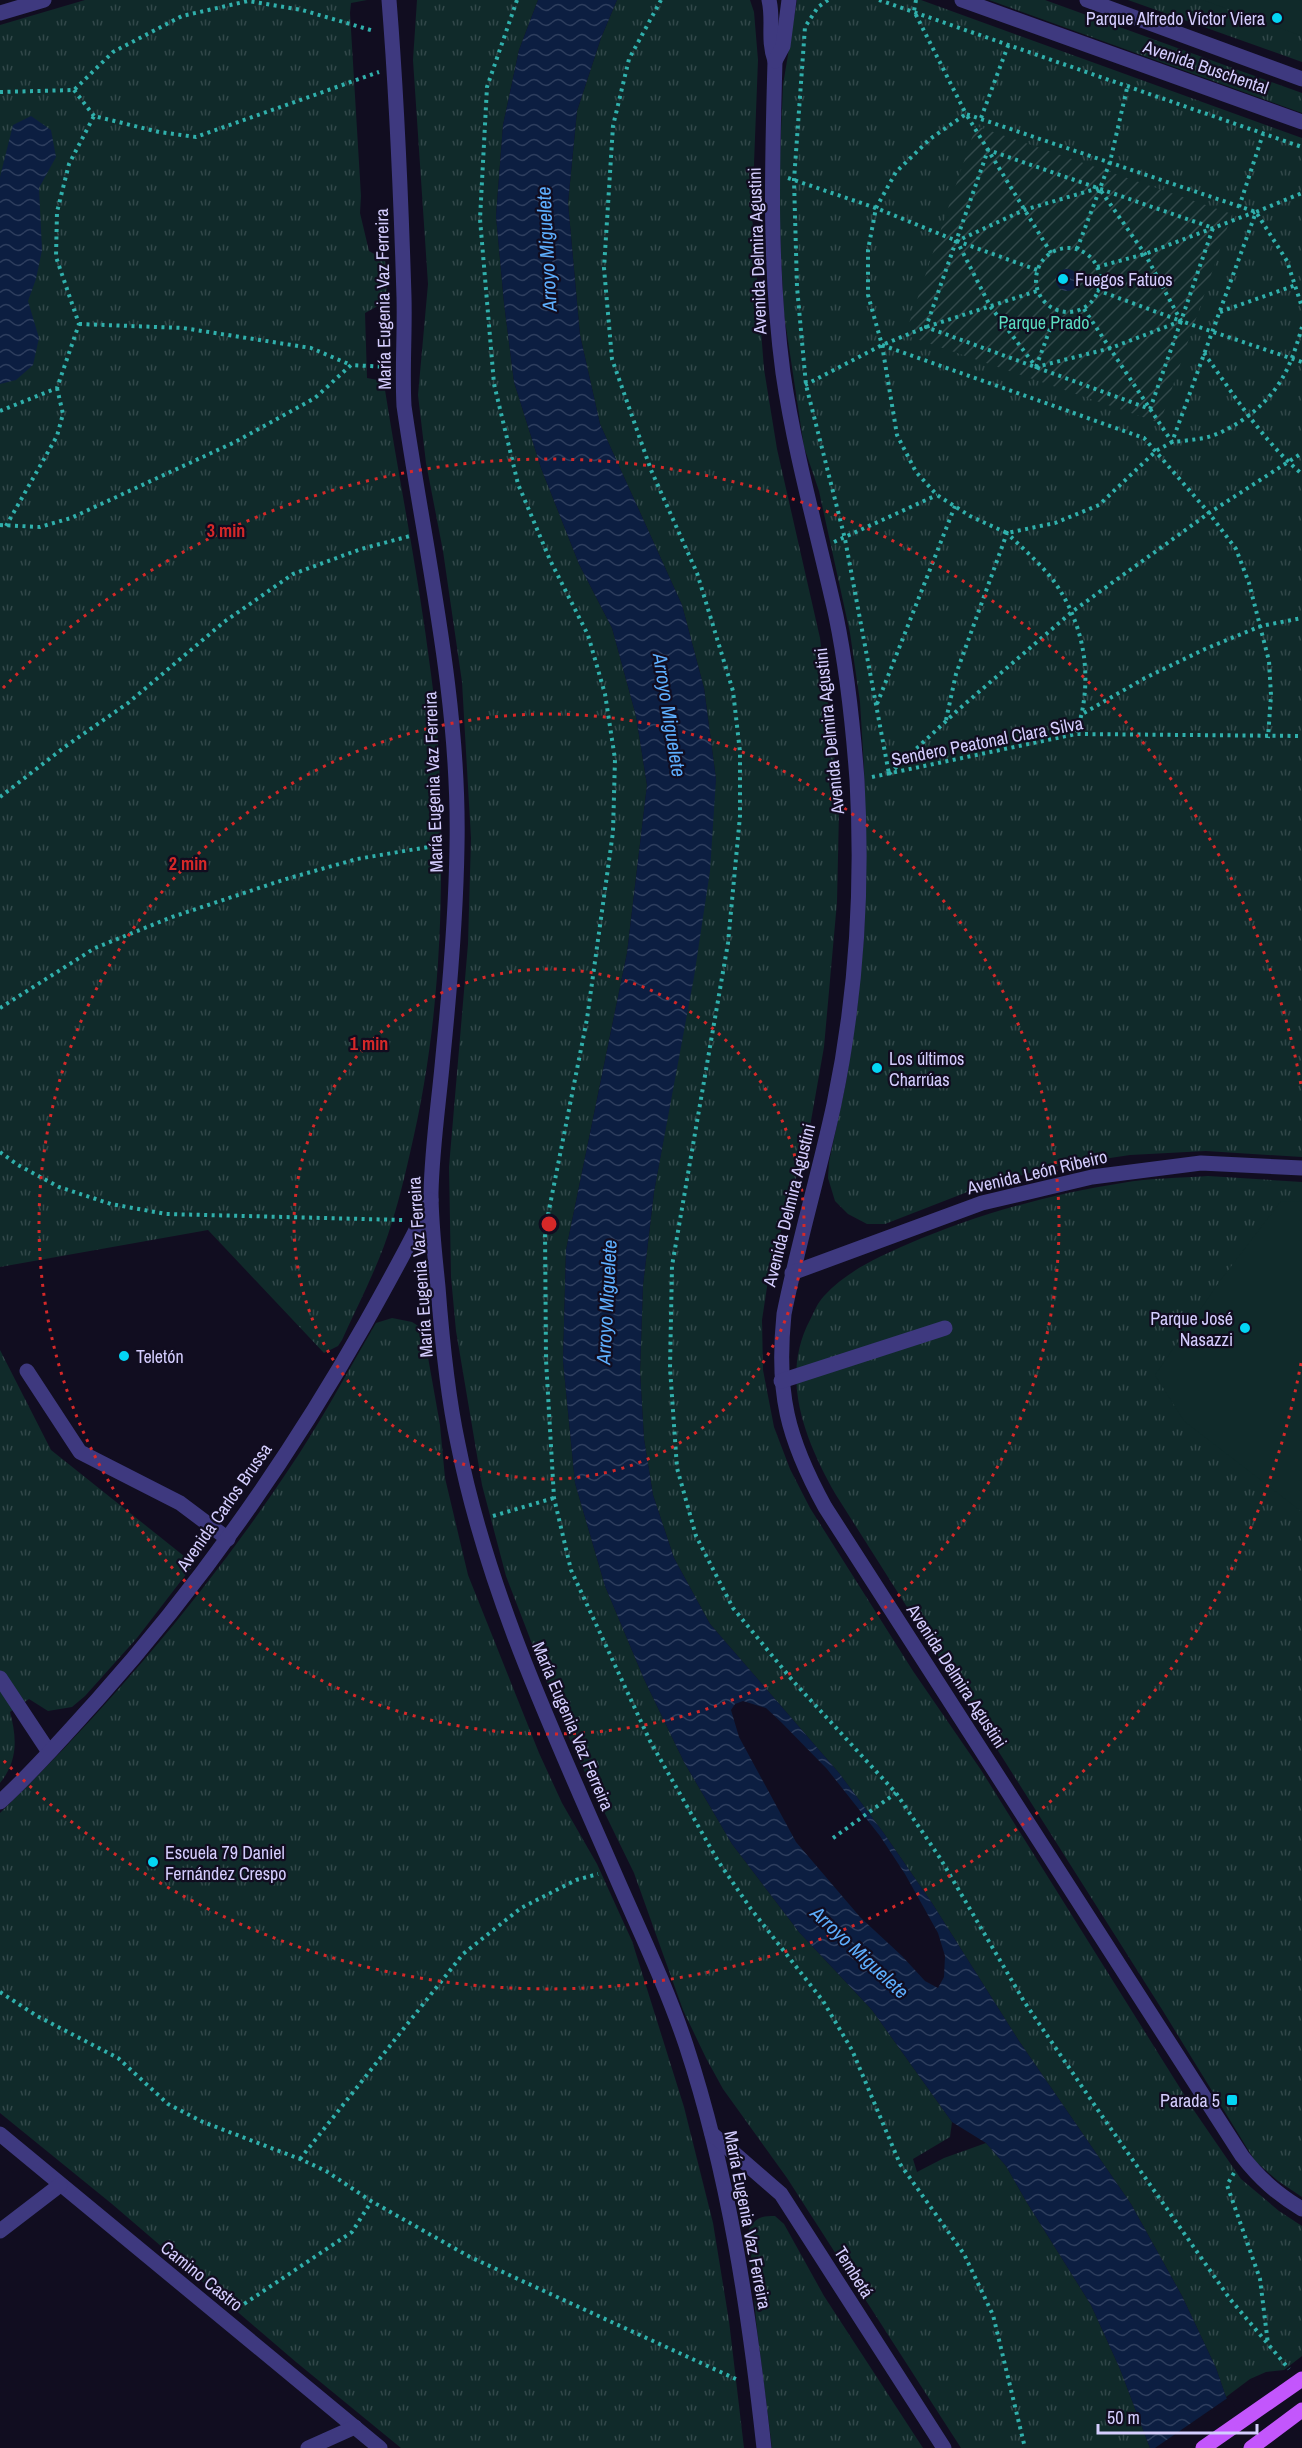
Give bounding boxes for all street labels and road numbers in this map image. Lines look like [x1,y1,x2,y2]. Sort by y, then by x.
street label: Avenida Buschental [1139,34,1272,100]
street label: Avenida Delmira Agustini [742,167,772,336]
street label: María Eugenia Vaz Ferreira [369,208,397,390]
street label: Avenida Delmira Agustini [808,647,850,816]
street label: María Eugenia Vaz Ferreira [417,691,449,873]
street label: Sendero Peatonal Clara Silva [889,710,1085,772]
street label: Avenida Delmira Agustini [756,1121,821,1290]
street label: Avenida León Ribeiro [963,1144,1110,1201]
street label: María Eugenia Vaz Ferreira [401,1176,439,1358]
street label: Avenida Carlos Brussa [170,1438,277,1577]
street label: Avenida Delmira Agustini [900,1598,1013,1753]
street label: María Eugenia Vaz Ferreira [526,1638,620,1814]
street label: María Eugenia Vaz Ferreira [718,2129,778,2311]
street label: Camino Castro [156,2235,248,2317]
street label: Tembetá [828,2241,880,2303]

